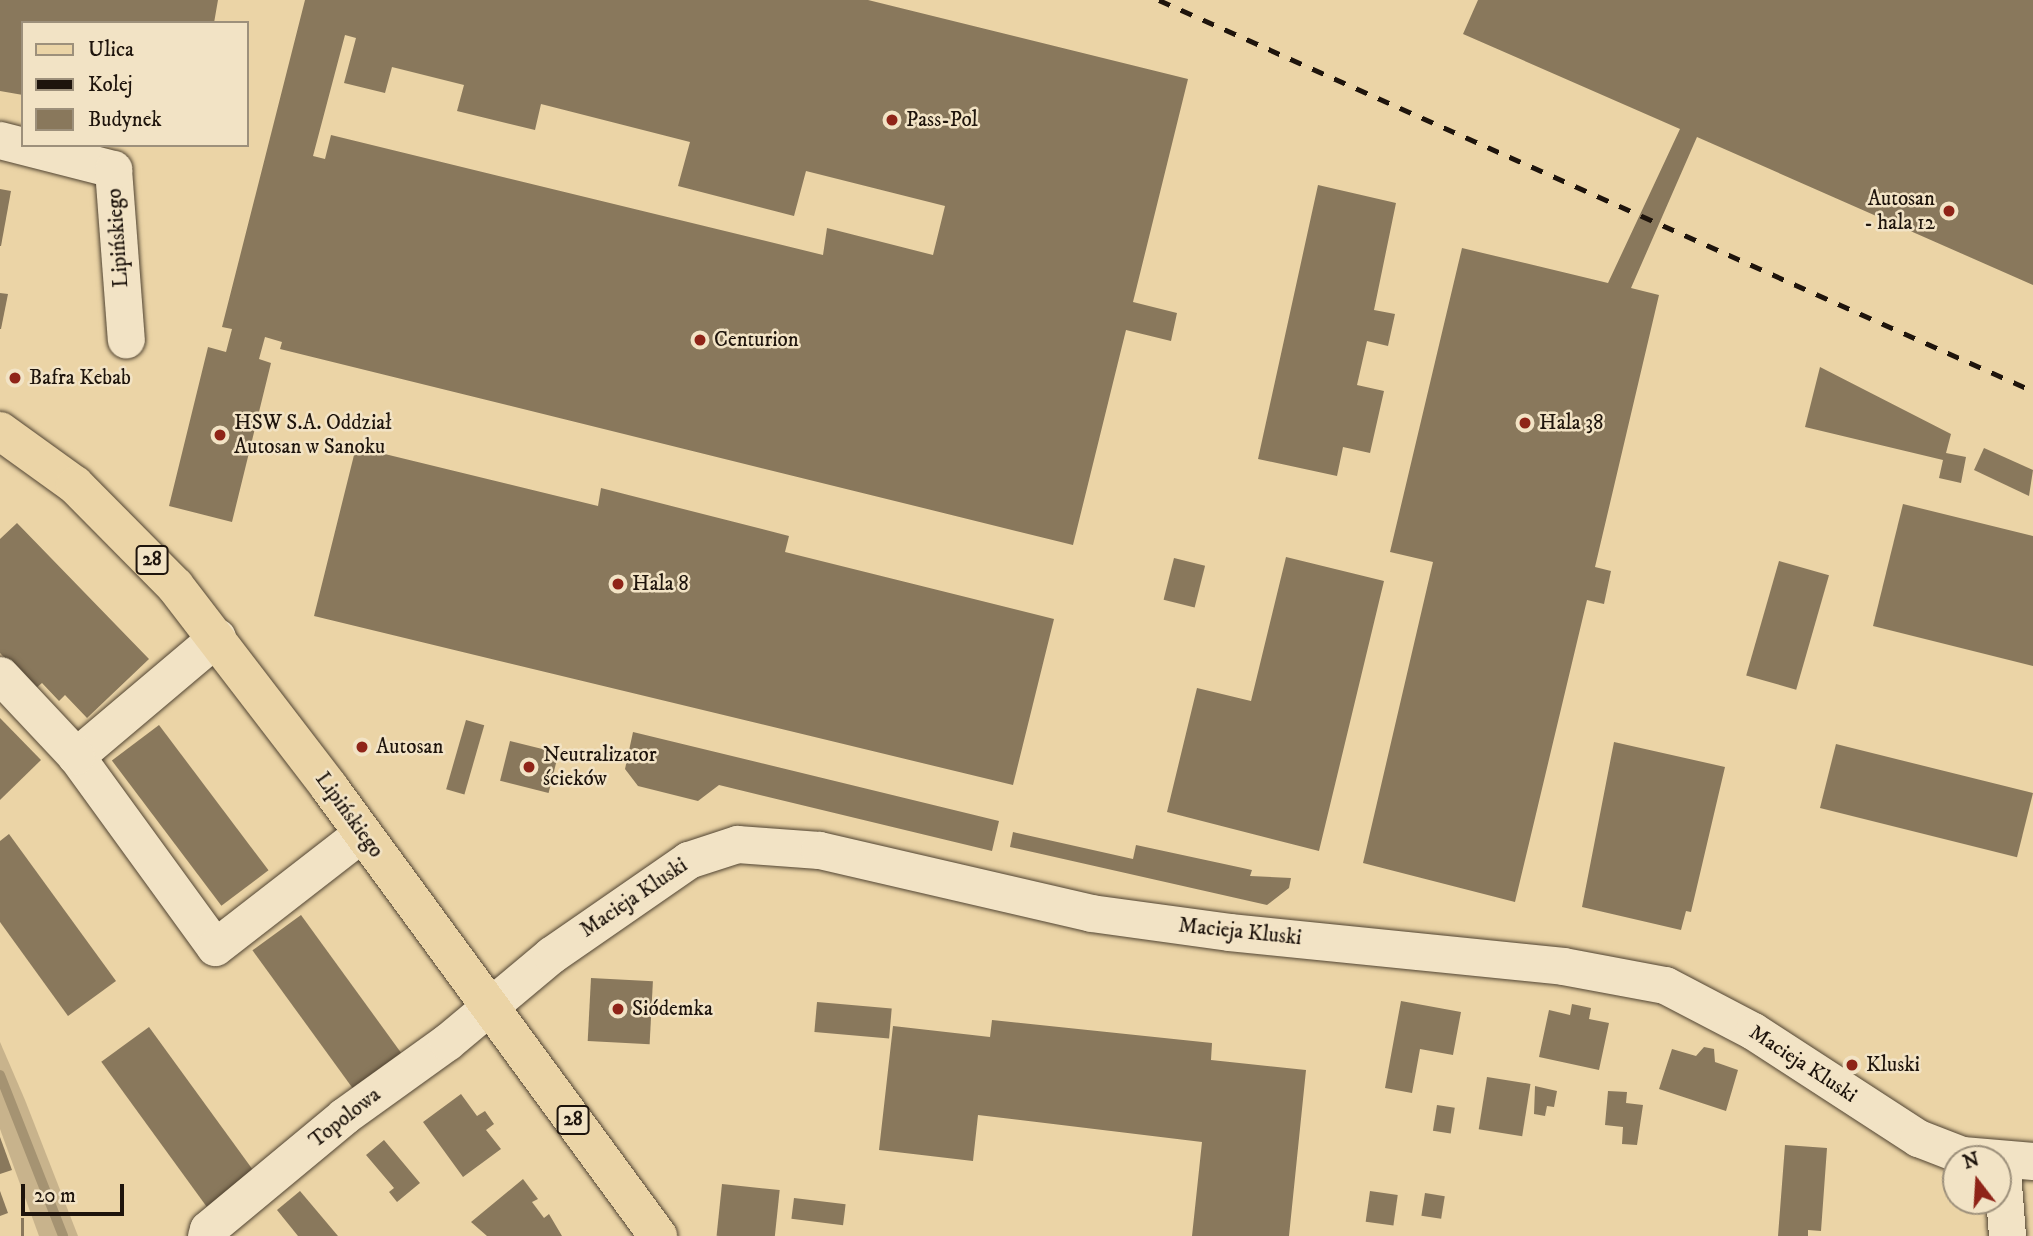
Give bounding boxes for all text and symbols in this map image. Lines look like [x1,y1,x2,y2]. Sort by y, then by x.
legend [21,21,248,147]
text: Ulica [88,37,134,63]
text: Kolej [88,72,133,98]
text: Budynek [88,107,162,133]
place label: Pass-Pol [906,107,978,133]
marker: Pass-Pol [884,112,900,128]
place label: Autosan - hala 12 [1864,186,1935,236]
street label: Lipińskiego [102,188,134,288]
marker: Autosan - hala 12 [1941,203,1957,219]
place label: Centurion [714,327,799,353]
marker: Centurion [692,332,708,348]
place label: Bafra Kebab [29,365,131,391]
marker: Bafra Kebab [7,370,23,386]
place label: HSW S.A. Oddział Autosan w Sanoku [234,410,392,460]
place label: Hala 38 [1539,410,1604,436]
marker: Hala 38 [1517,415,1533,431]
marker: HSW S.A. Oddział Autosan w Sanoku [212,427,228,443]
road number: 28 [134,544,170,576]
place label: Hala 8 [632,571,689,597]
marker: Hala 8 [610,576,626,592]
place label: Autosan [376,734,443,760]
marker: Autosan [354,739,370,755]
place label: Neutralizator ścieków [543,742,657,792]
marker: Neutralizator ścieków [521,759,537,775]
street label: Lipińskiego [310,767,388,863]
street label: Macieja Kluski [576,853,692,943]
street label: Macieja Kluski [1177,913,1303,951]
place label: Siódemka [632,996,713,1022]
marker: Siódemka [610,1001,626,1017]
street label: Macieja Kluski [1744,1020,1862,1108]
place label: Kluski [1866,1052,1920,1078]
marker: Kluski [1844,1057,1860,1073]
street label: Topolowa [304,1082,386,1154]
road number: 28 [556,1104,590,1136]
north arrow [1942,1145,2012,1215]
text: N [1960,1148,1982,1175]
scale bar [24,1170,128,1214]
text: 20 m [34,1183,76,1209]

